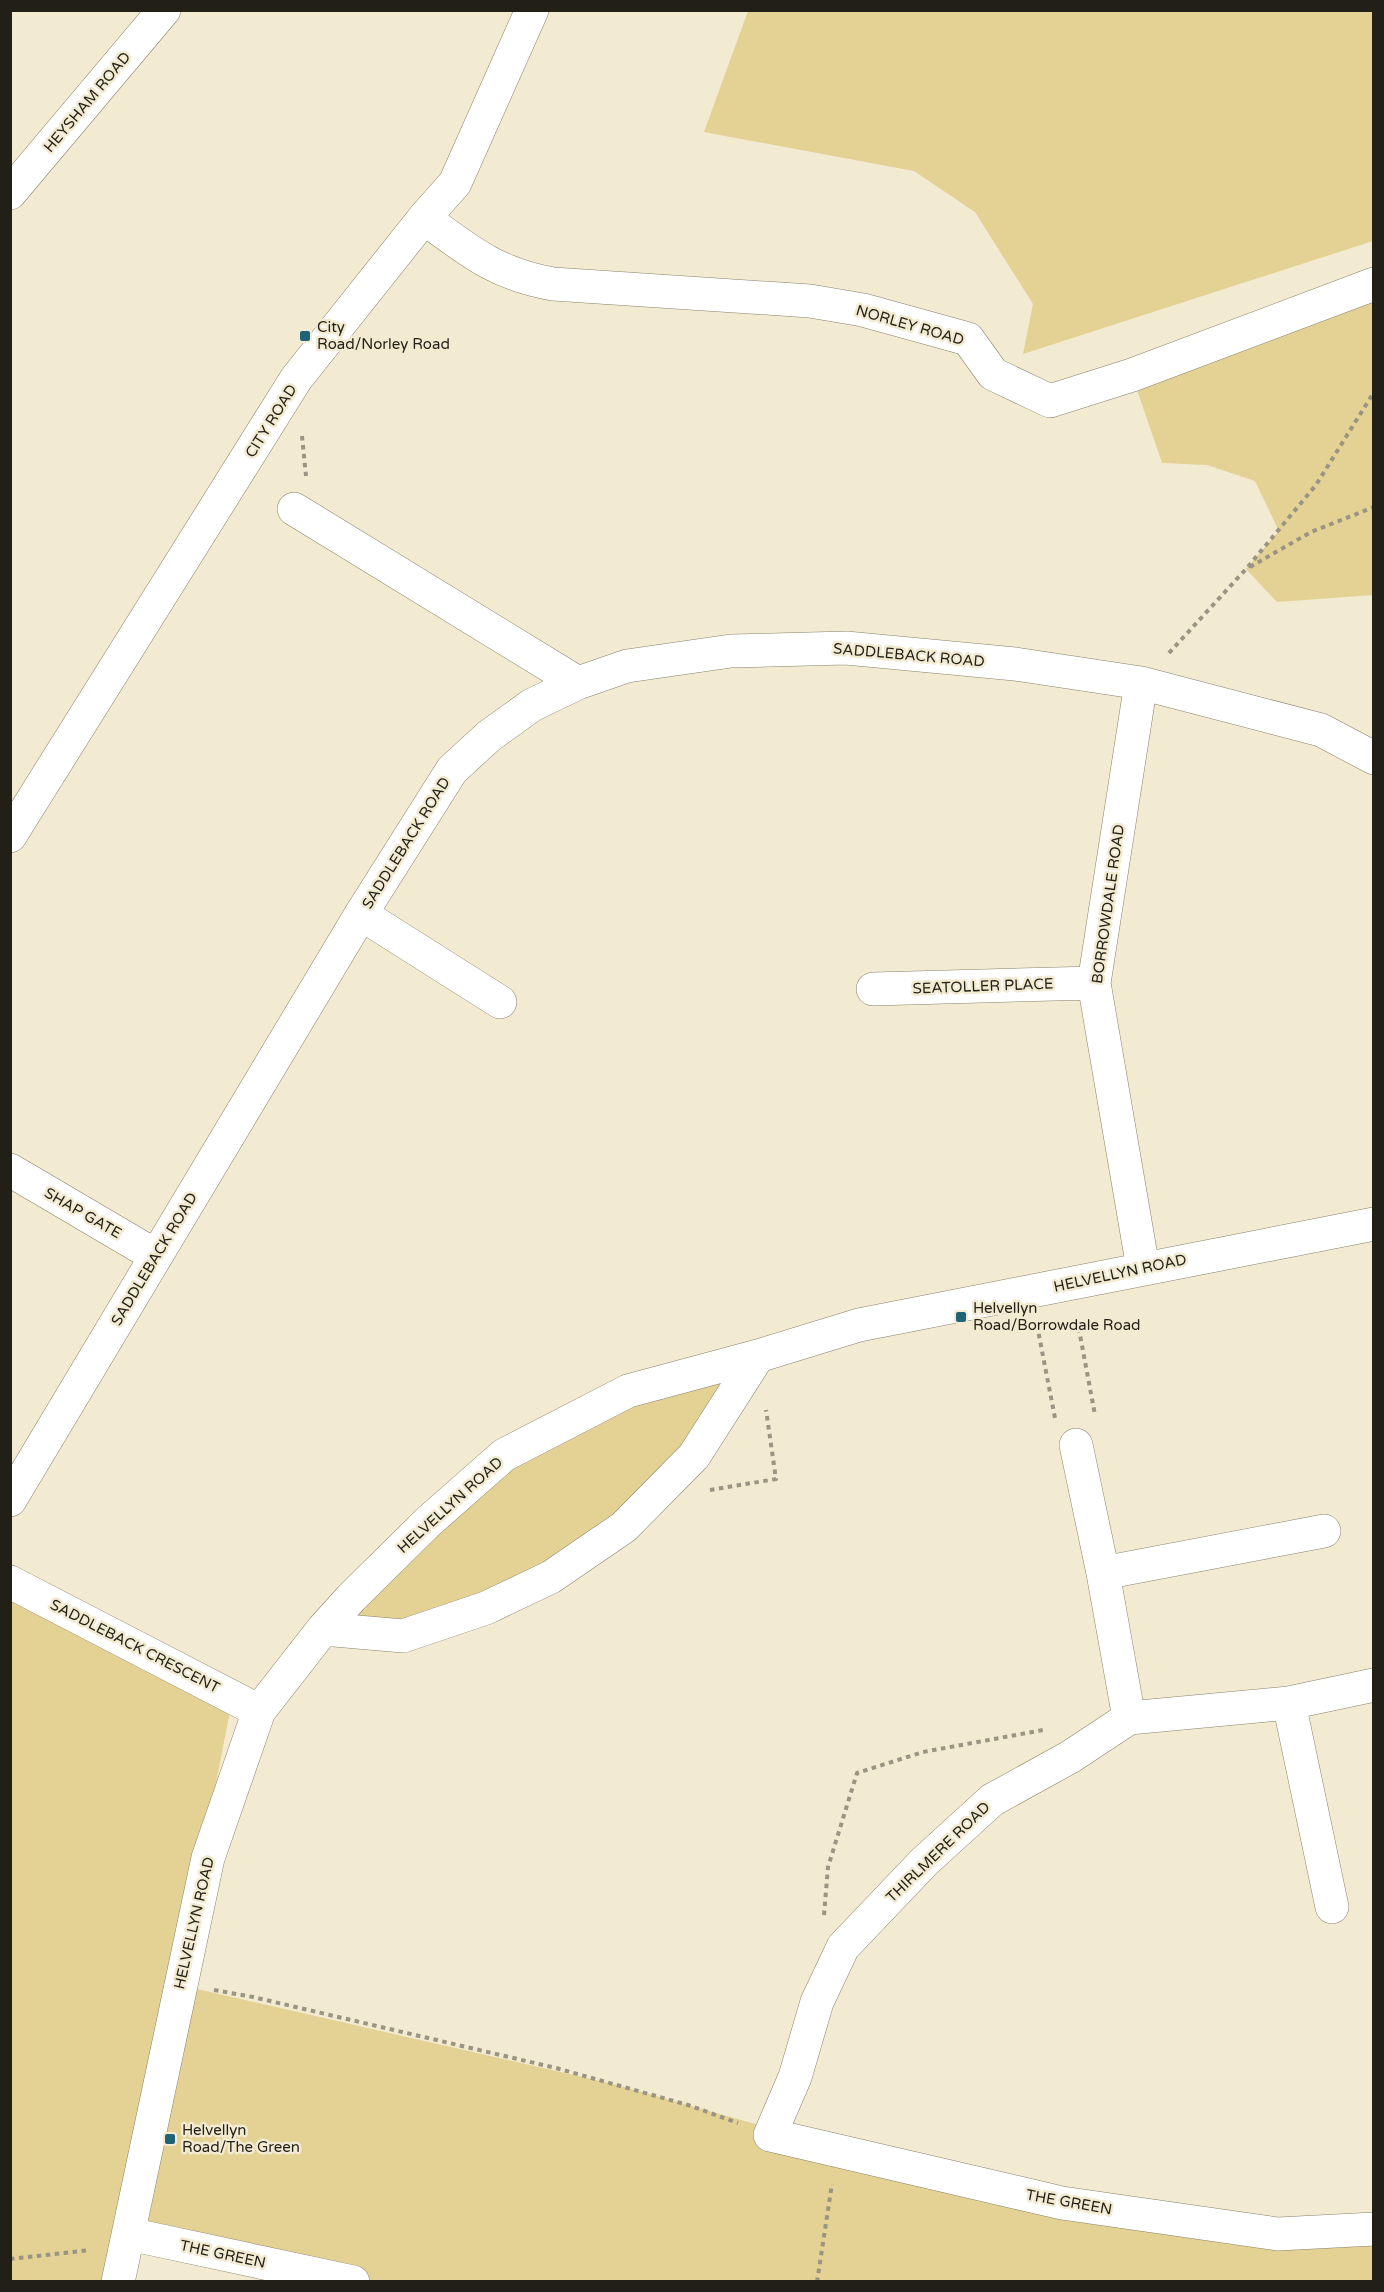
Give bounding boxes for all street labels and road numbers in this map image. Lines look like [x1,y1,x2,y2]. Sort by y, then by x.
street label: HEYSHAM ROAD [40,48,134,156]
street label: NORLEY ROAD [854,301,966,349]
street label: CITY ROAD [241,381,301,461]
street label: SADDLEBACK ROAD [832,639,986,671]
street label: SADDLEBACK ROAD [358,774,454,912]
street label: BORROWDALE ROAD [1088,823,1128,985]
street label: SEATOLLER PLACE [912,975,1054,997]
street label: SHAP GATE [41,1184,125,1242]
street label: SADDLEBACK ROAD [107,1189,201,1329]
street label: HELVELLYN ROAD [1052,1250,1188,1296]
street label: HELVELLYN ROAD [394,1453,506,1557]
street label: SADDLEBACK CRESCENT [47,1595,223,1697]
street label: THIRLMERE ROAD [882,1798,994,1906]
street label: HELVELLYN ROAD [170,1855,218,1991]
street label: THE GREEN [1025,2186,1113,2218]
street label: THE GREEN [179,2236,267,2272]

